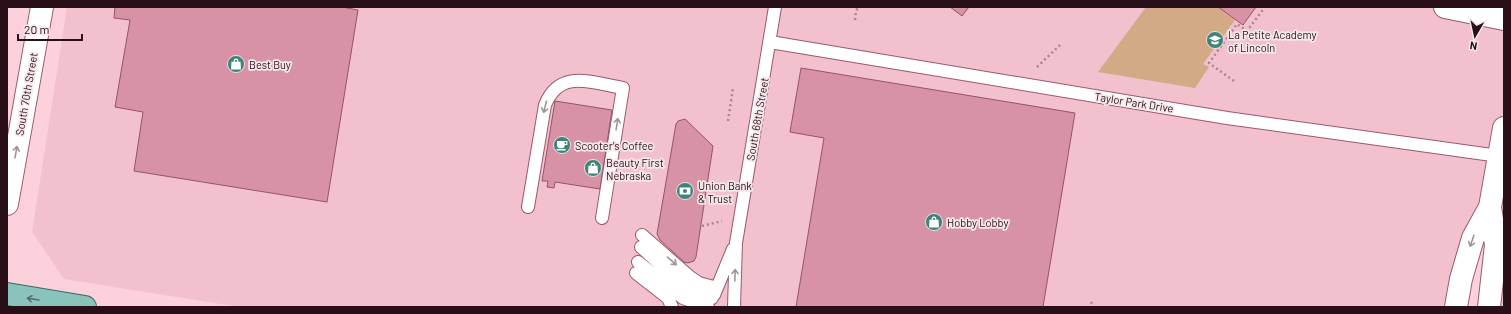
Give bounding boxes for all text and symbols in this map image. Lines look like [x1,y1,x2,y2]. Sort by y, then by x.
scale bar [18,16,82,42]
north arrow [1455,16,1495,56]
text: 20 m [24,22,50,36]
place label: La Petite Academy of Lincoln [1228,28,1317,54]
school or university icon: La Petite Academy of Lincoln [1205,30,1225,50]
text: N [1469,39,1478,53]
street label: South 70th Street [12,51,40,137]
shop icon: Best Buy [226,54,246,74]
place label: Best Buy [249,58,291,71]
street label: South 68th Street [743,77,771,161]
street label: Taylor Park Drive [1094,89,1175,115]
one-way arrow [541,101,548,114]
one-way arrow [614,118,622,131]
cafe icon: Scooter's Coffee [552,135,572,155]
place label: Scooter's Coffee [575,139,654,152]
one-way arrow [12,146,20,159]
place label: Beauty First Nebraska [606,156,664,182]
shop icon: Beauty First Nebraska [583,158,603,178]
place label: Union Bank & Trust [698,179,752,205]
bank icon: Union Bank & Trust [675,181,695,201]
shop icon: Hobby Lobby [924,212,944,232]
place label: Hobby Lobby [947,216,1009,229]
one-way arrow [1468,235,1475,248]
one-way arrow [666,256,677,265]
one-way arrow [732,269,739,282]
one-way arrow [27,294,40,302]

